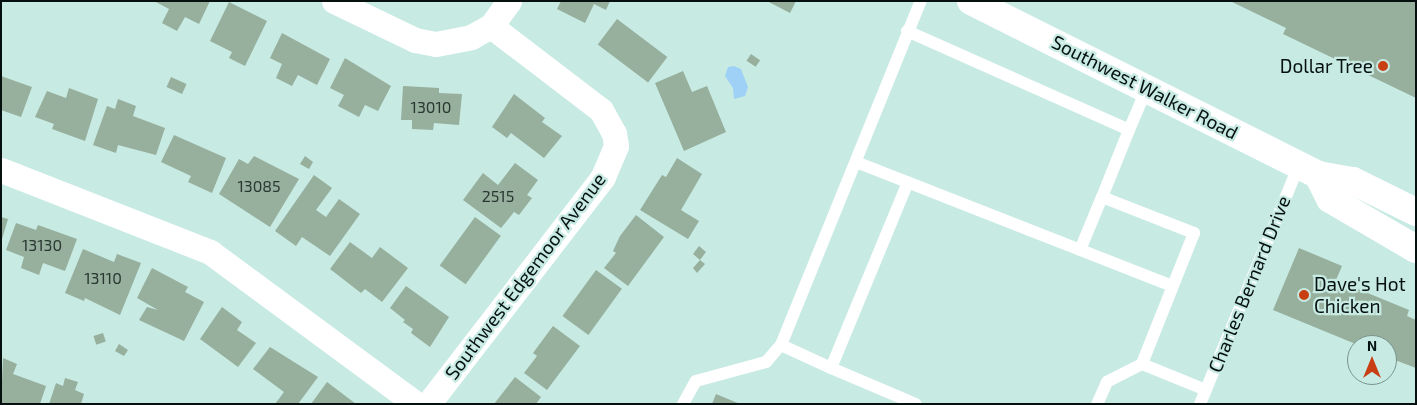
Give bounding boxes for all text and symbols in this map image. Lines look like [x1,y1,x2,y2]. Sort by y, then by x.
street label: Southwest Walker Road [1048,30,1242,144]
place label: Dollar Tree [1279,55,1373,77]
marker: Dollar Tree [1377,60,1389,72]
house number: 13010 [411,97,451,117]
street label: Southwest Edgemoor Avenue [440,168,610,384]
house number: 13085 [237,176,281,196]
house number: 2515 [482,186,514,206]
street label: Charles Bernard Drive [1203,192,1295,376]
house number: 13130 [22,235,62,255]
house number: 13110 [84,268,122,288]
place label: Dave's Hot Chicken [1314,273,1406,317]
marker: Dave's Hot Chicken [1298,289,1310,301]
north arrow [1347,335,1397,385]
text: N [1367,337,1377,354]

